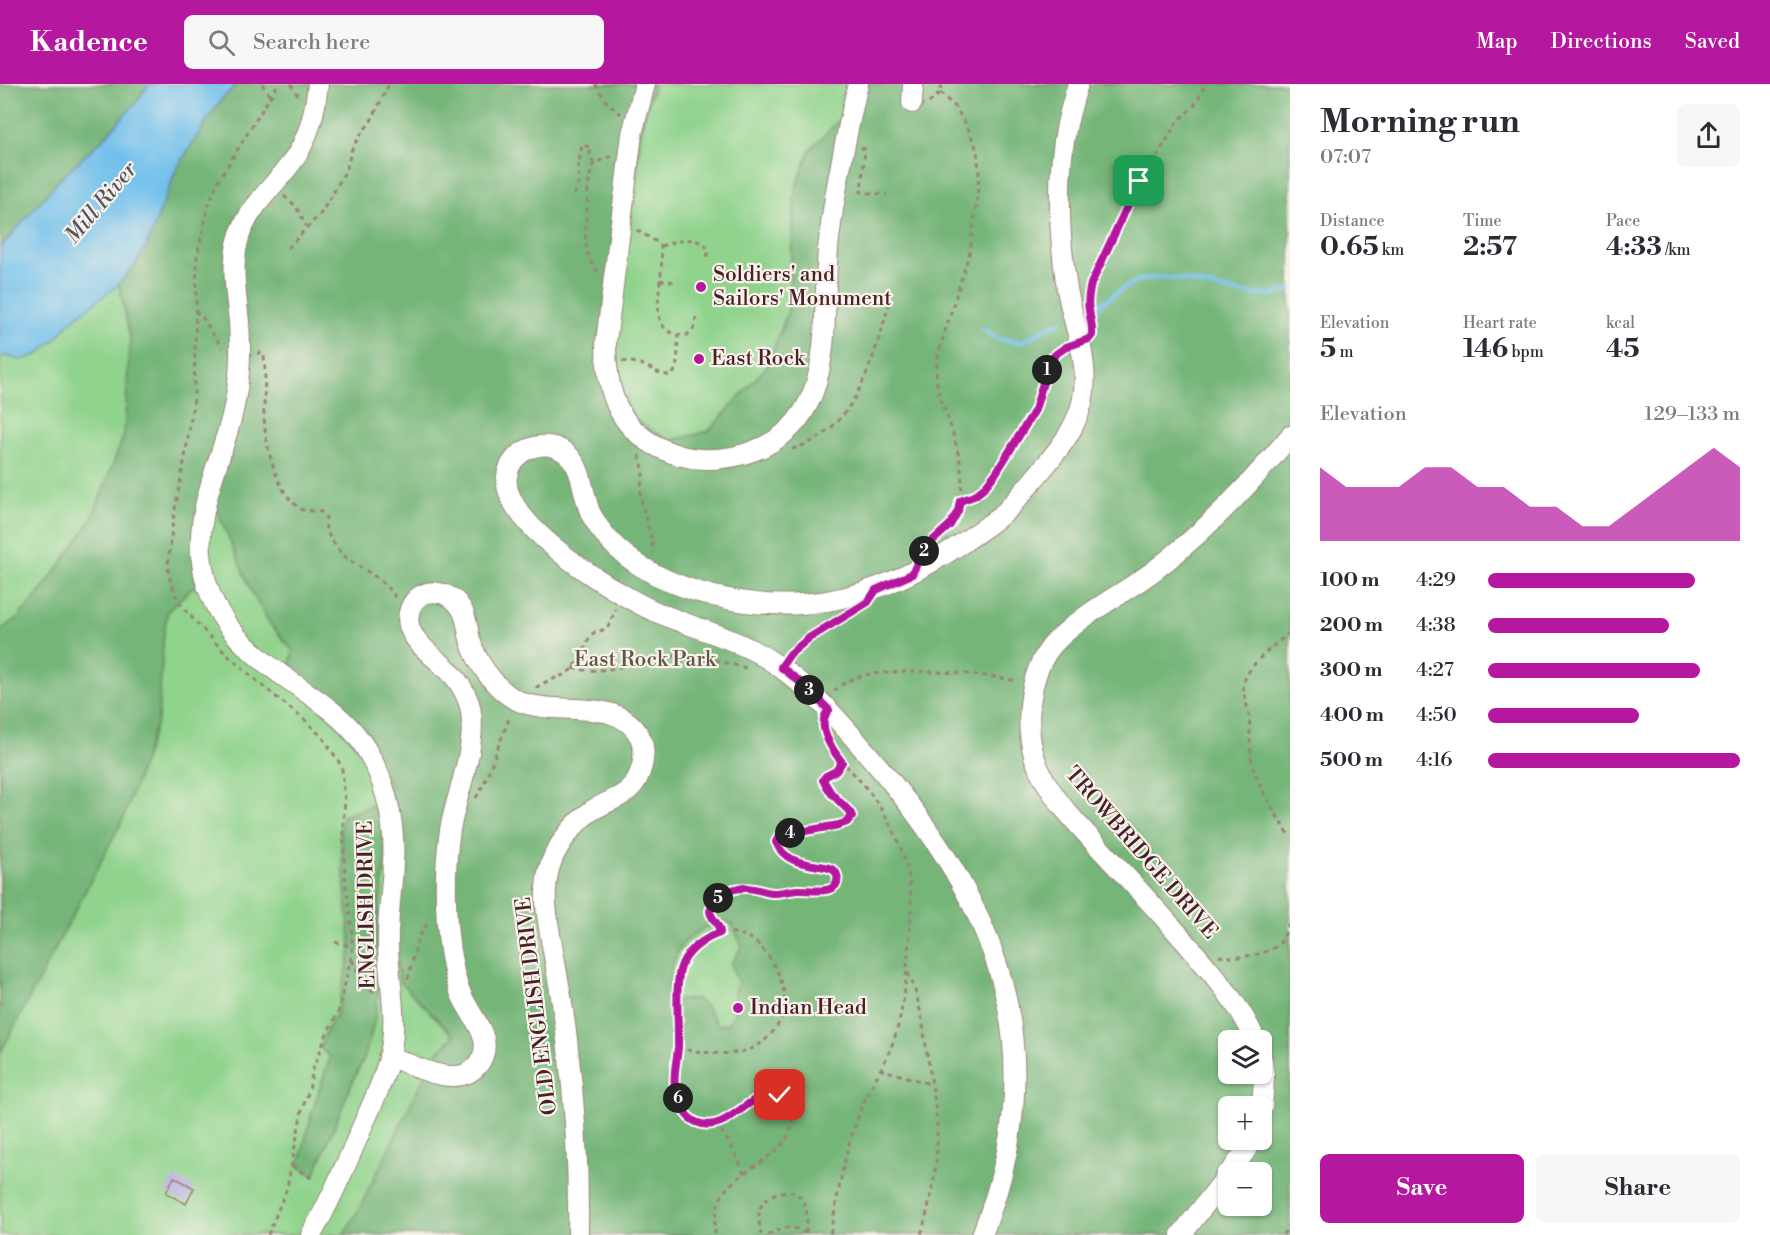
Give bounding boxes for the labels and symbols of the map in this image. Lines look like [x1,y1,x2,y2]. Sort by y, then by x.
pin [1113,155,1164,206]
water label: Mill River [59,156,143,249]
place label: Soldiers' and Sailors' Monument [713,262,892,312]
marker: Soldiers' and Sailors' Monument [694,280,708,294]
place label: East Rock [711,346,806,372]
marker: East Rock [692,352,706,366]
pin: 1 [1032,355,1062,385]
pin: 2 [909,536,939,566]
park label: East Rock Park [574,647,717,673]
pin: 3 [794,675,824,705]
street label: TROWBRIDGE DRIVE [1059,762,1223,944]
pin: 4 [775,818,805,848]
street label: ENGLISH DRIVE [353,820,381,990]
pin: 5 [703,883,733,913]
street label: OLD ENGLISH DRIVE [511,895,563,1117]
place label: Indian Head [750,995,867,1021]
marker: Indian Head [731,1001,745,1015]
pin [754,1069,805,1120]
pin: 6 [663,1083,693,1113]

